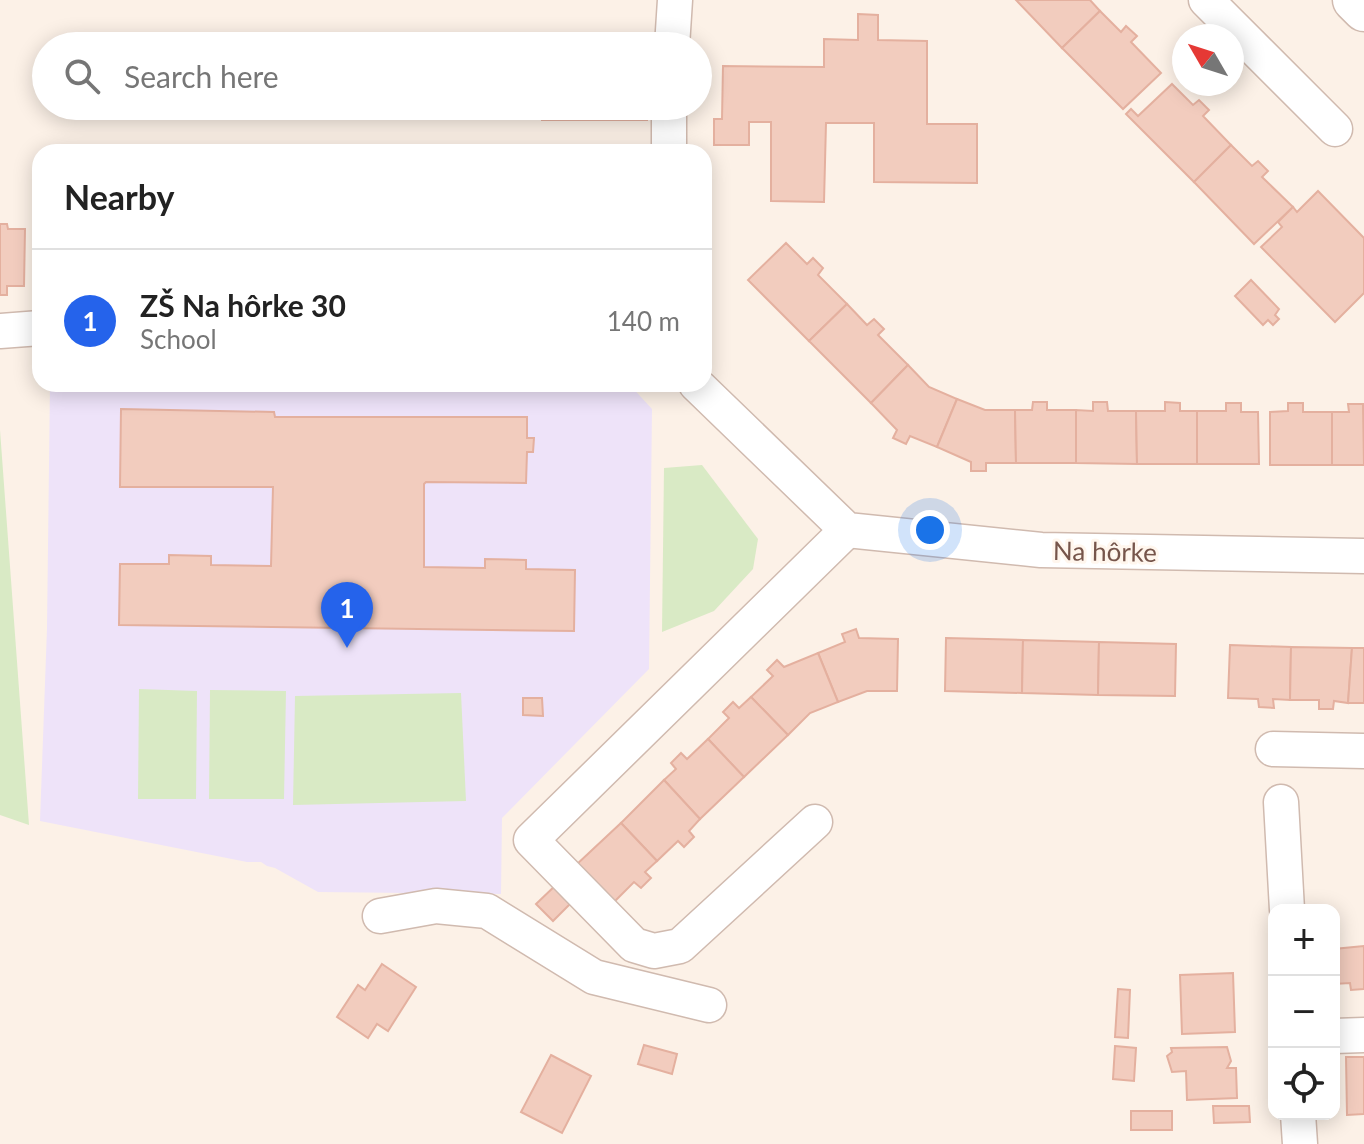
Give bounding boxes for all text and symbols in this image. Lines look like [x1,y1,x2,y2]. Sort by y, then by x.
north arrow [1172,24,1244,96]
search box [32,32,712,120]
icon: search [60,54,104,98]
text: Search here [124,58,279,94]
text: Nearby [64,176,175,217]
text: ZŠ Na hôrke 30 [140,287,346,323]
text: 1 [82,305,98,337]
text: 140 m [607,305,680,337]
text: School [140,323,217,355]
your location [910,510,950,550]
street label: Na hôrke [1053,534,1157,568]
pin: 1 [321,582,373,648]
map controls [1268,904,1340,1120]
button: + [1268,904,1340,976]
button: − [1268,976,1340,1048]
button: locate [1268,1048,1340,1120]

